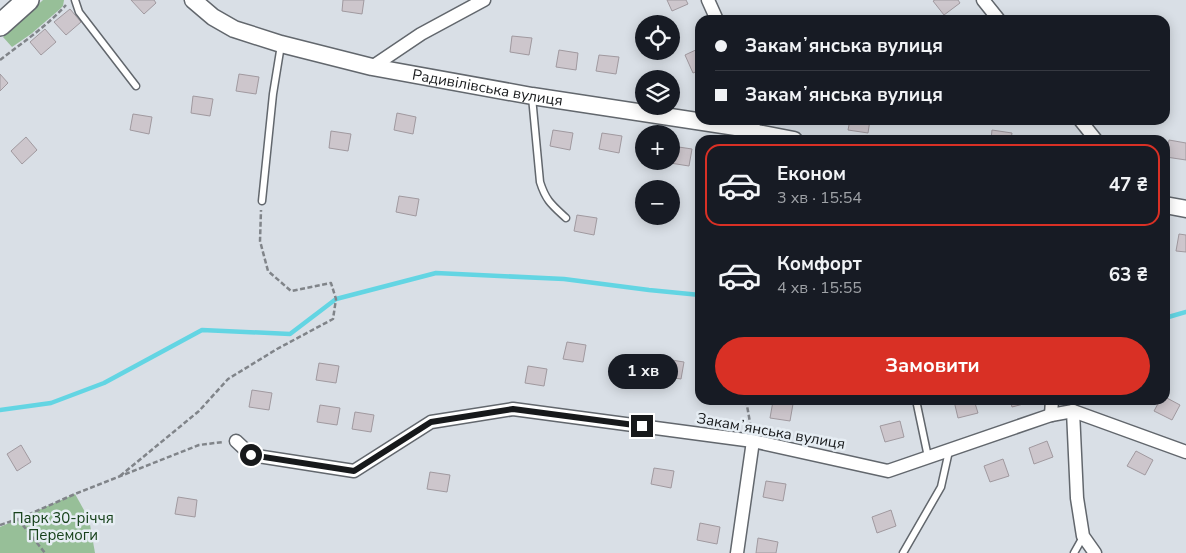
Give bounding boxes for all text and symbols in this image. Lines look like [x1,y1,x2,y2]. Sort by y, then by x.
map controls [635,15,680,225]
button: locate [635,15,680,60]
text: Закамʼянська вулиця [745,33,943,59]
street label: Радивілівська вулиця [411,64,564,111]
button: layers [635,70,680,115]
text: Закамʼянська вулиця [745,82,943,108]
button: + [635,125,680,170]
text: Економ [777,161,846,187]
icon: car [717,163,762,208]
text: 47 ₴ [1109,172,1148,198]
button: − [635,180,680,225]
text: 3 хв · 15:54 [777,187,862,209]
text: Комфорт [777,251,862,277]
icon: car [717,253,762,298]
text: 63 ₴ [1109,262,1148,288]
text: 4 хв · 15:55 [777,277,862,299]
button: Замовити [715,337,1150,395]
callout: 1 хв [607,354,677,388]
text: 1 хв [627,360,659,382]
street label: Закамʼянська вулиця [695,408,847,454]
route end [631,415,653,437]
route start [240,444,262,466]
park label: Парк 30-річчя Перемоги [12,508,114,545]

